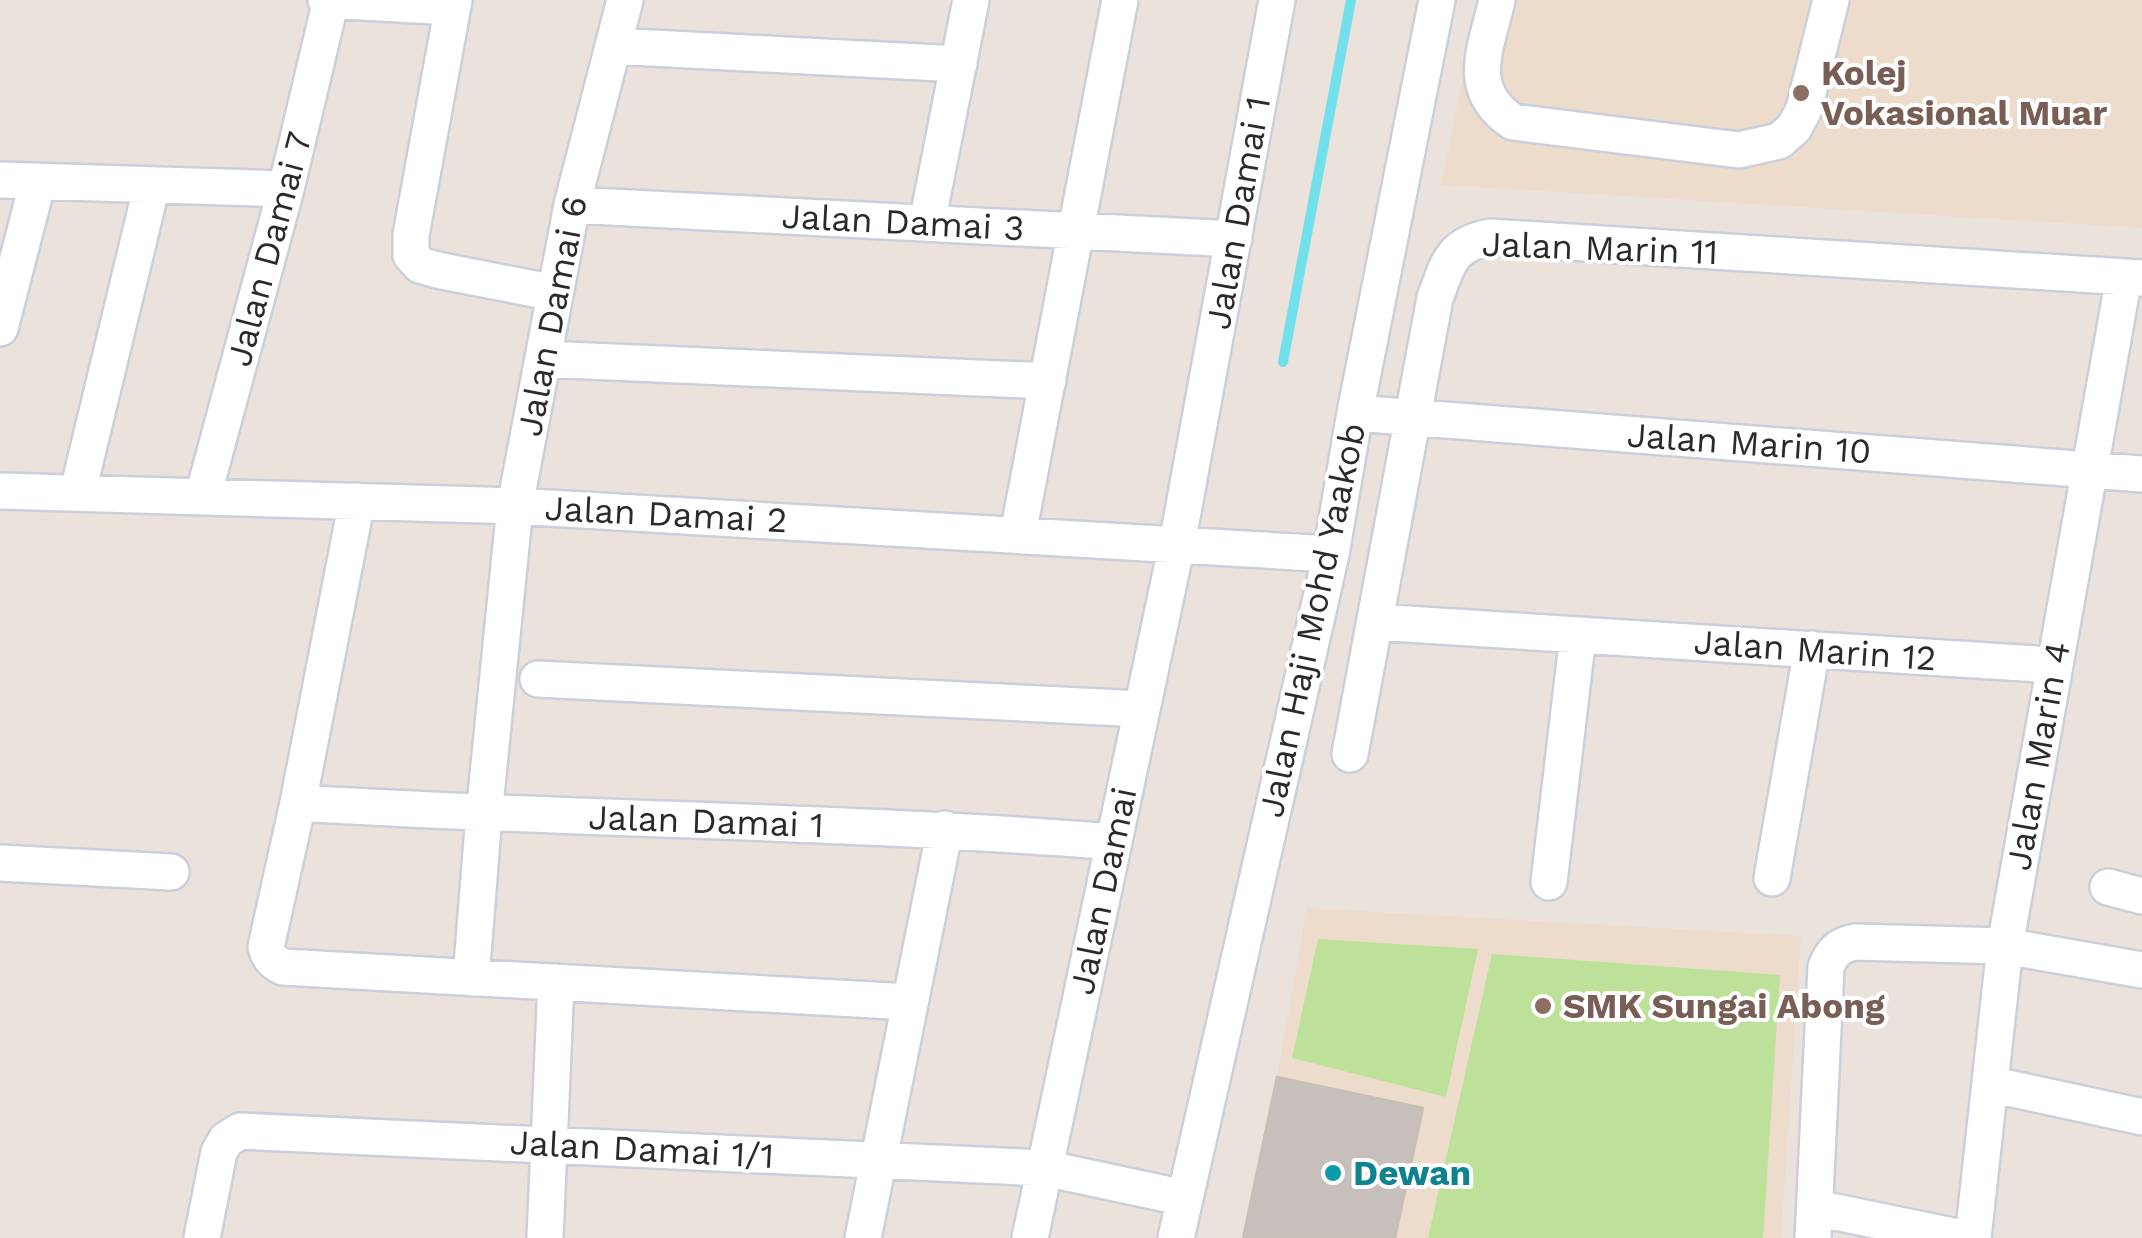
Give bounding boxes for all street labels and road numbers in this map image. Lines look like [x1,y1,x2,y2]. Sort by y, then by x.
street label: Jalan Damai 1 [1197,93,1279,333]
street label: Jalan Damai 7 [218,127,320,371]
street label: Jalan Damai 6 [508,192,596,440]
street label: Jalan Damai 3 [781,195,1025,249]
street label: Jalan Marin 11 [1481,223,1719,273]
street label: Jalan Marin 10 [1626,414,1872,472]
street label: Jalan Haji Mohd Yaakob [1250,419,1374,821]
street label: Jalan Damai 2 [544,487,788,541]
street label: Jalan Marin 12 [1692,621,1938,679]
street label: Jalan Marin 4 [1997,639,2079,873]
street label: Jalan Damai [1061,784,1145,998]
street label: Jalan Damai 1 [588,796,824,846]
street label: Jalan Damai 1/1 [509,1121,775,1177]

